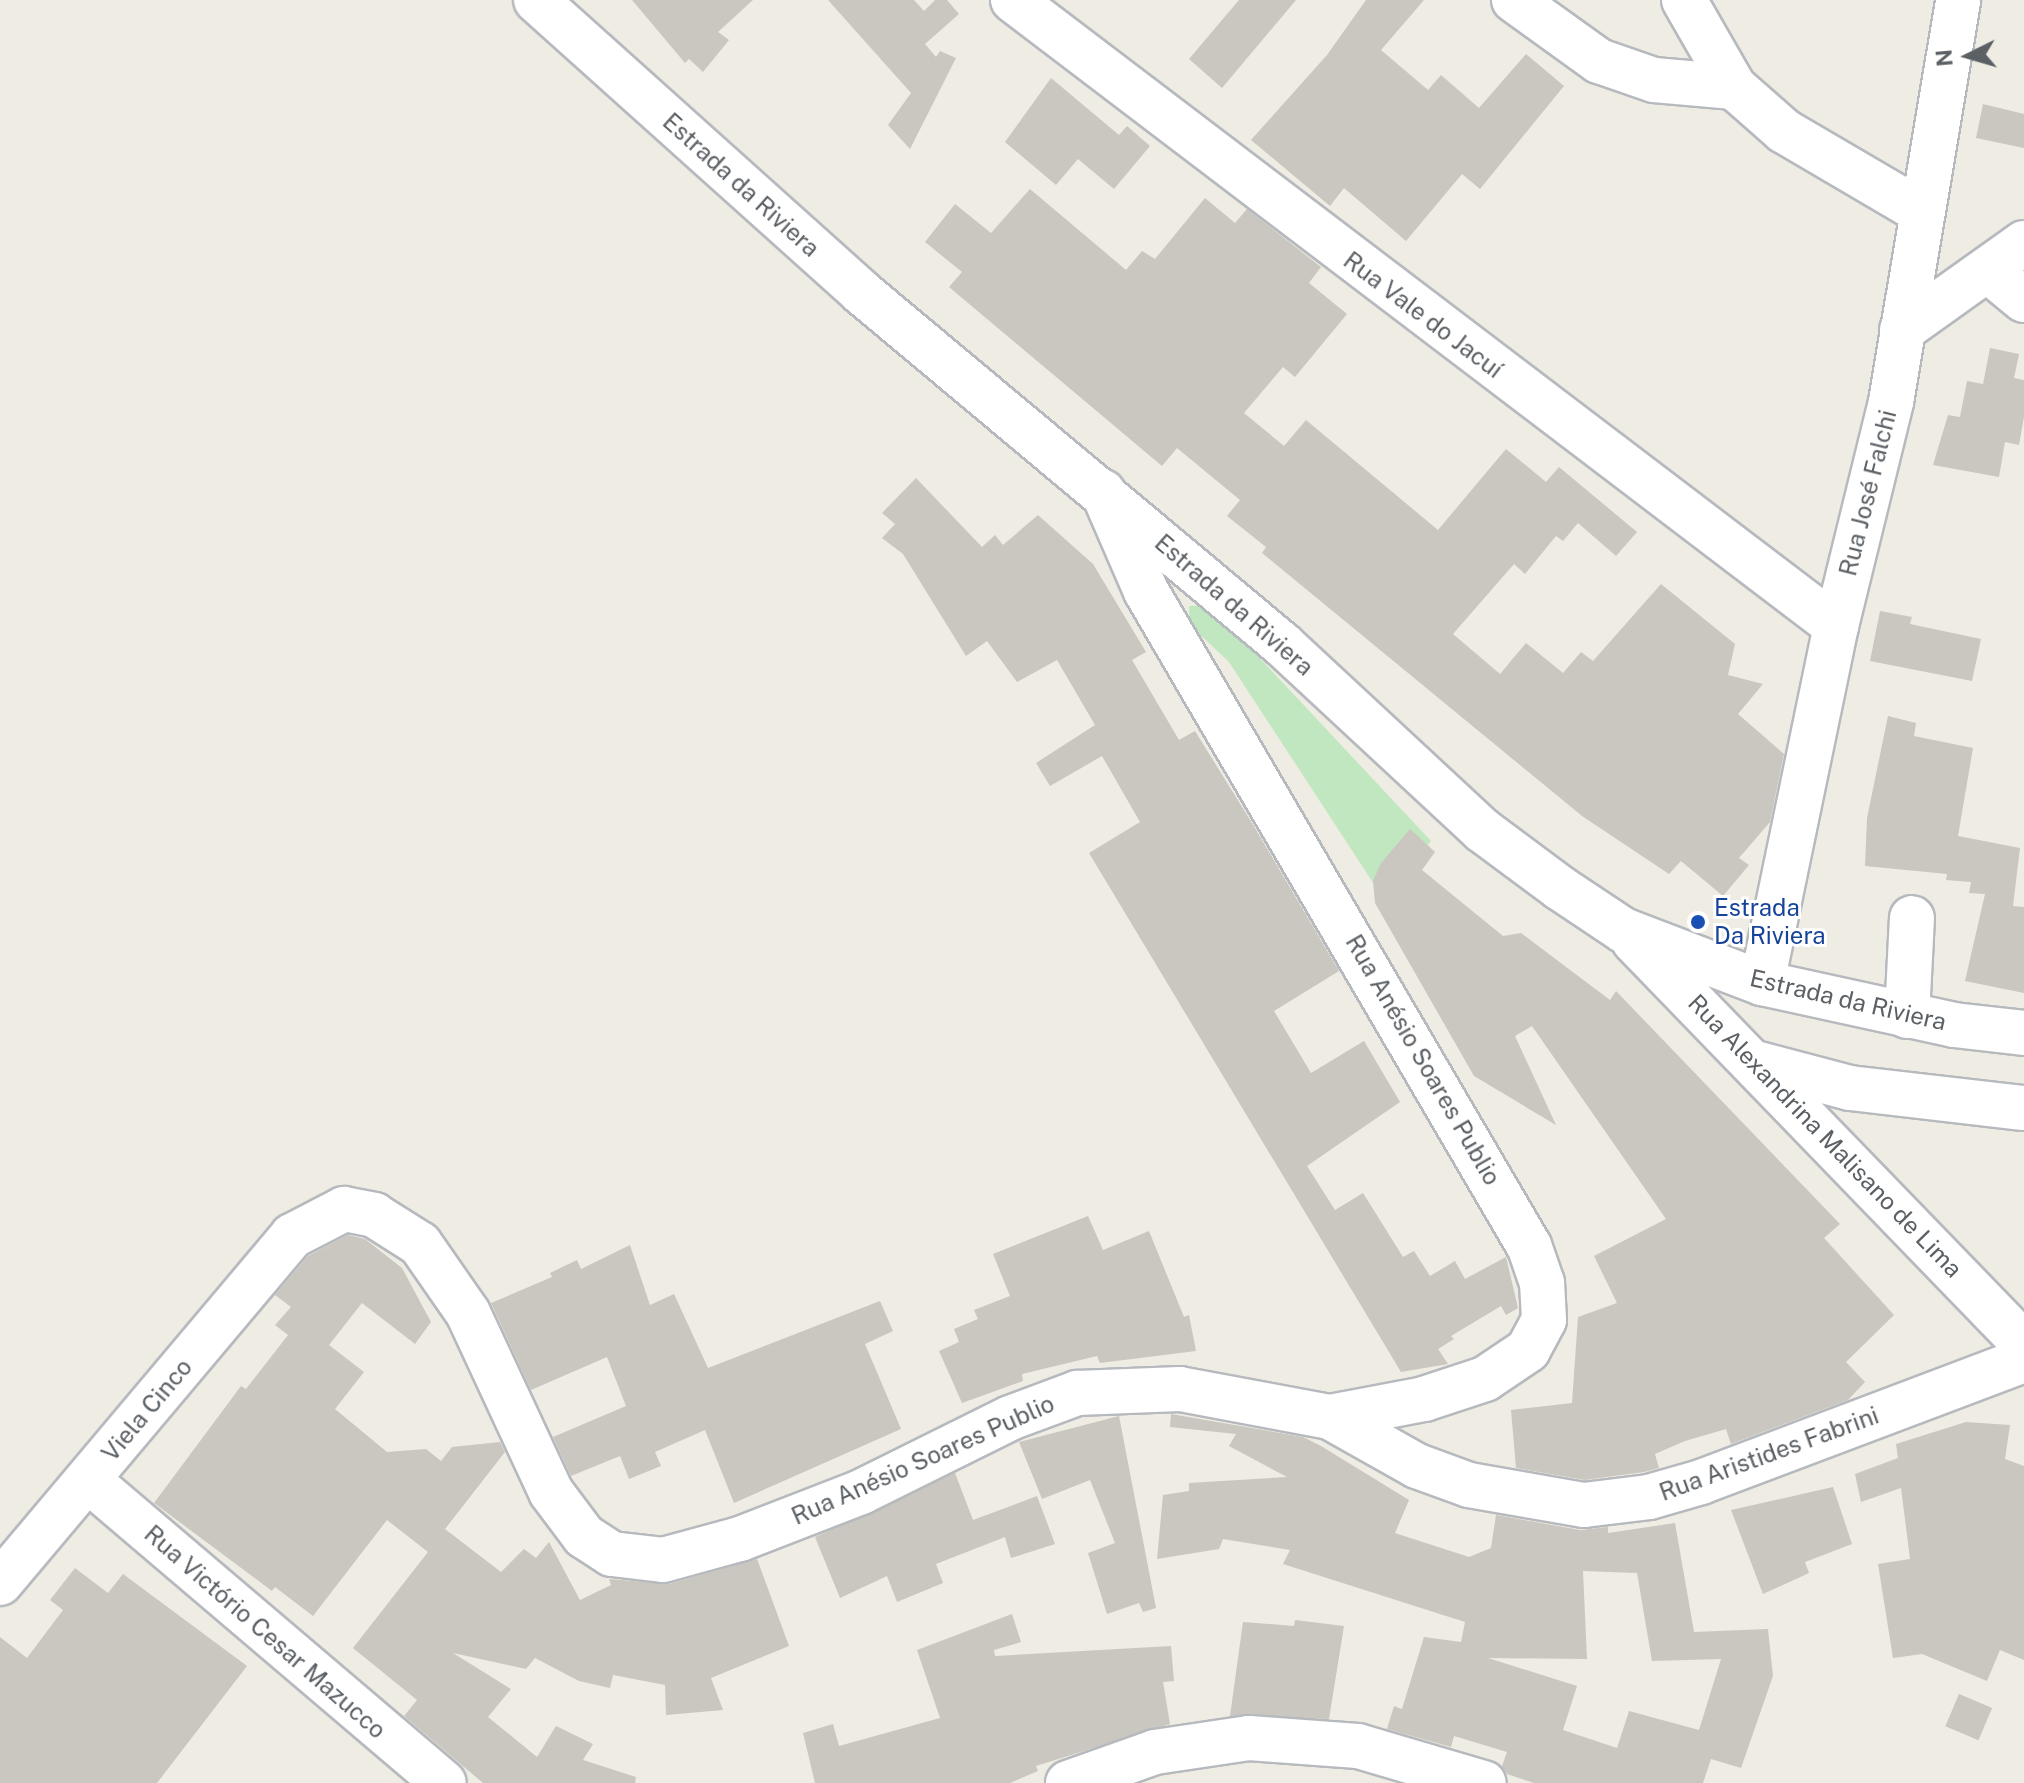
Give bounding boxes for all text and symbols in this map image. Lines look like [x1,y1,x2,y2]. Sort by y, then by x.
north arrow [1928,16,2008,96]
text: N [1930,48,1958,68]
street label: Estrada da Riviera [657,107,825,263]
street label: Rua Vale do Jacuí [1337,245,1509,385]
street label: Rua José Falchi [1833,407,1903,579]
street label: Estrada da Riviera [1149,528,1319,682]
place label: Estrada Da Riviera [1714,894,1826,950]
marker: Estrada Da Riviera [1689,913,1707,931]
street label: Rua Anésio Soares Publio [1339,930,1507,1190]
street label: Estrada da Riviera [1747,963,1949,1037]
street label: Rua Alexandrina Malisano de Lima [1682,988,1968,1284]
street label: Viela Cinco [96,1353,198,1467]
street label: Rua Anésio Soares Publio [787,1389,1059,1531]
street label: Rua Aristides Fabrini [1655,1401,1883,1507]
street label: Rua Victório Cesar Mazucco [138,1519,392,1745]

